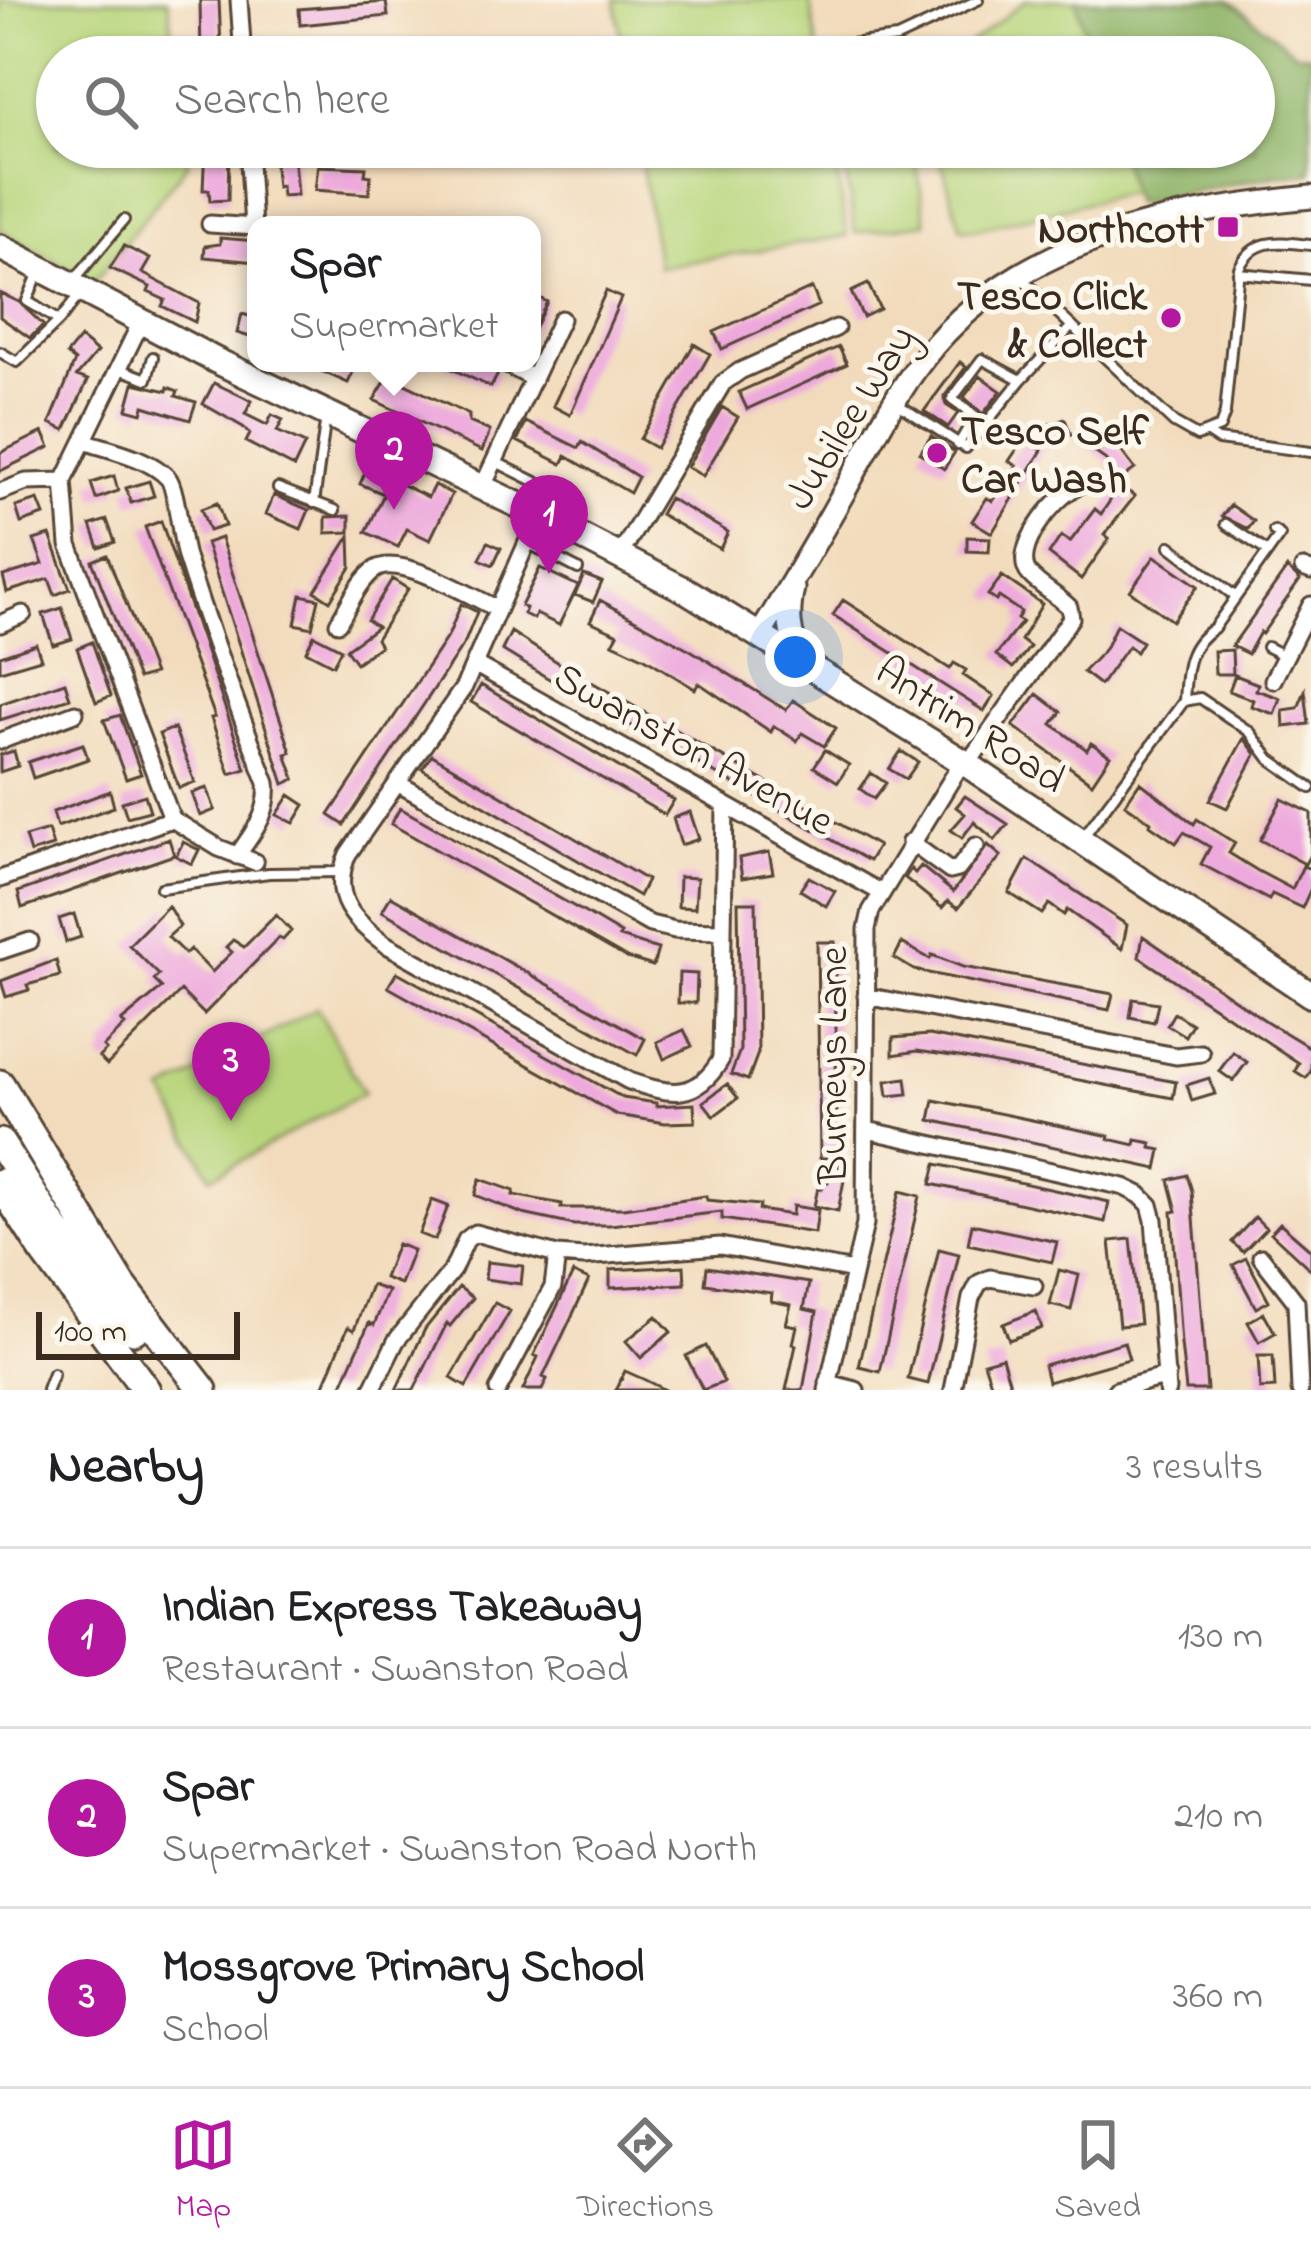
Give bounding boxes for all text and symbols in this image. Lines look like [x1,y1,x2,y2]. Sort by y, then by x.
search box [36,36,1275,168]
icon: search [78,69,144,135]
text: Search here [174,69,390,135]
place label: Northcott [1038,201,1205,262]
marker: Northcott [1215,214,1241,240]
popup [247,216,541,372]
text: Spar [289,233,381,299]
place label: Tesco Click & Collect [957,268,1149,377]
text: Supermarket [289,299,499,356]
marker: Tesco Click & Collect [1158,305,1184,331]
street label: Jubilee Way [771,314,933,523]
place label: Tesco Self Car Wash [961,403,1150,512]
pin: 2 [355,411,433,510]
marker: Tesco Self Car Wash [924,440,950,466]
pin: 1 [510,475,588,574]
your location [765,627,825,687]
street label: Antrim Road [862,642,1077,811]
street label: Swanston Avenue [542,649,844,853]
street label: Burneys Lane [805,946,866,1185]
pin: 3 [192,1022,270,1121]
scale bar [36,1306,240,1359]
text: 100 m [54,1309,127,1357]
text: Nearby [48,1431,204,1506]
text: 3 results [1126,1440,1263,1497]
text: Indian Express Takeaway [162,1576,642,1642]
text: 1 [81,1609,93,1666]
text: 130 m [1178,1609,1263,1666]
text: Restaurant · Swanston Road [162,1642,628,1699]
text: Spar [162,1756,254,1822]
text: 2 [77,1789,97,1846]
text: 210 m [1174,1789,1263,1846]
text: Supermarket · Swanston Road North [162,1822,757,1879]
text: Mossgrove Primary School [162,1936,644,2002]
text: 3 [79,1969,95,2026]
text: 360 m [1173,1969,1263,2026]
text: School [162,2002,269,2059]
tab: Map [170,2112,236,2232]
tab: Directions [577,2112,714,2232]
tab: Saved [1055,2112,1141,2232]

